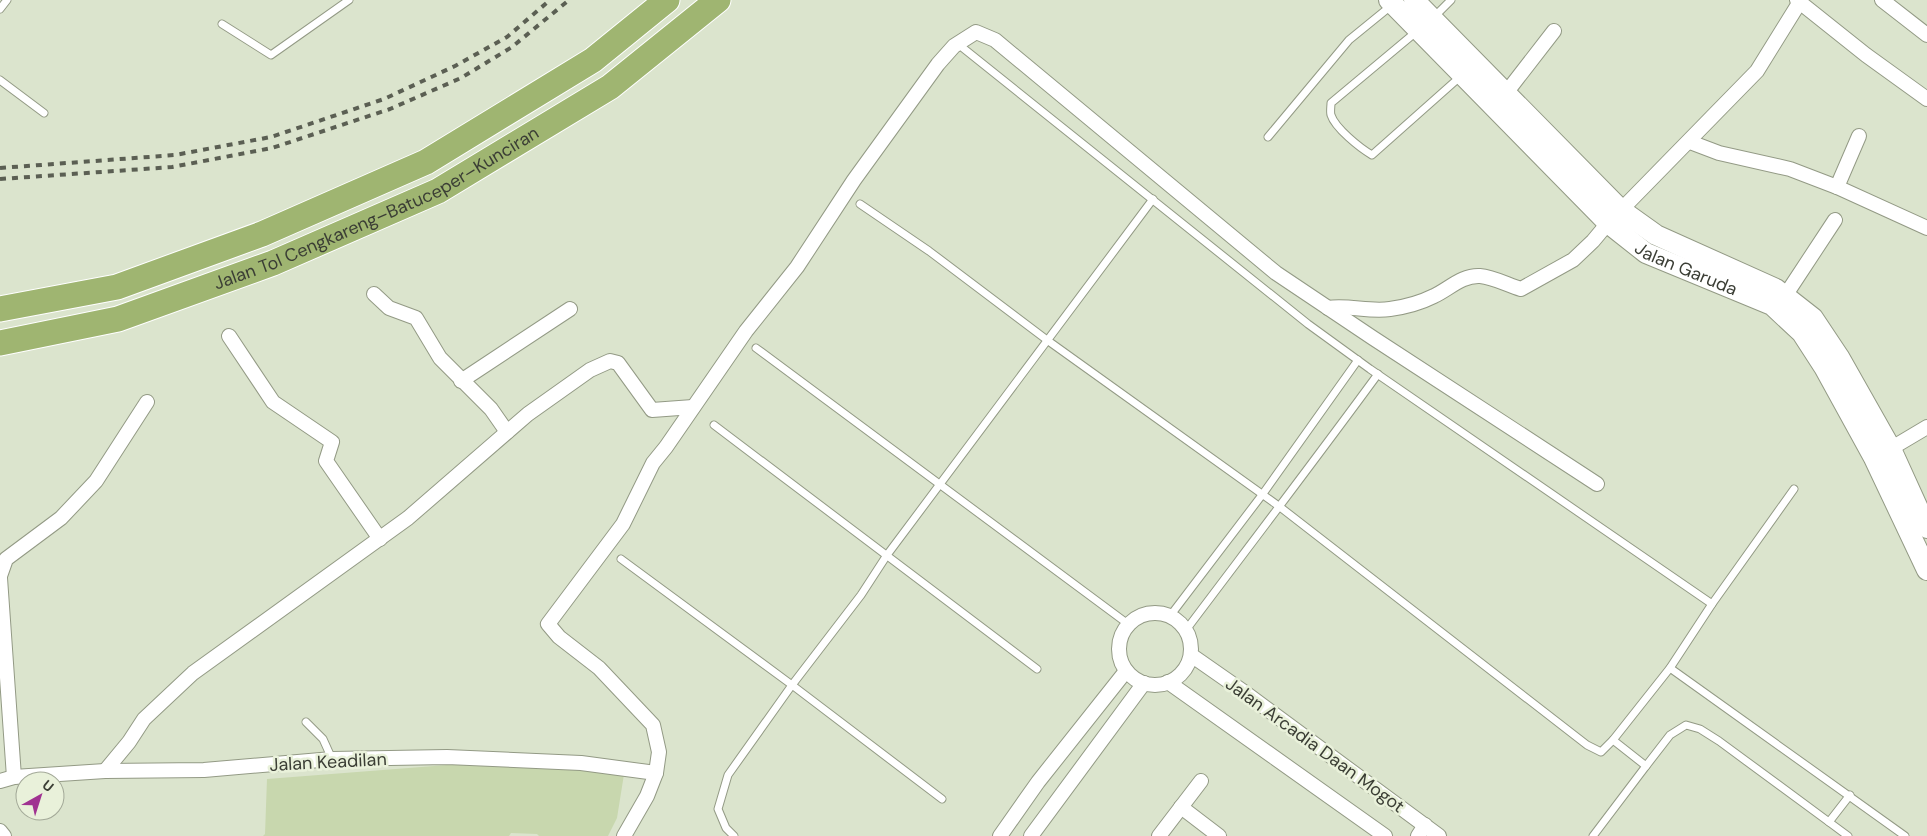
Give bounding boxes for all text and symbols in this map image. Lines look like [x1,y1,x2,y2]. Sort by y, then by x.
street label: Jalan Tol Cengkareng–Batuceper–Kunciran [210,121,543,295]
street label: Jalan Garuda [1629,236,1741,301]
street label: Jalan Arcadia Daan Mogot [1221,672,1409,818]
street label: Jalan Keadilan [269,747,387,777]
north arrow [15,771,65,821]
text: U [39,776,58,796]

